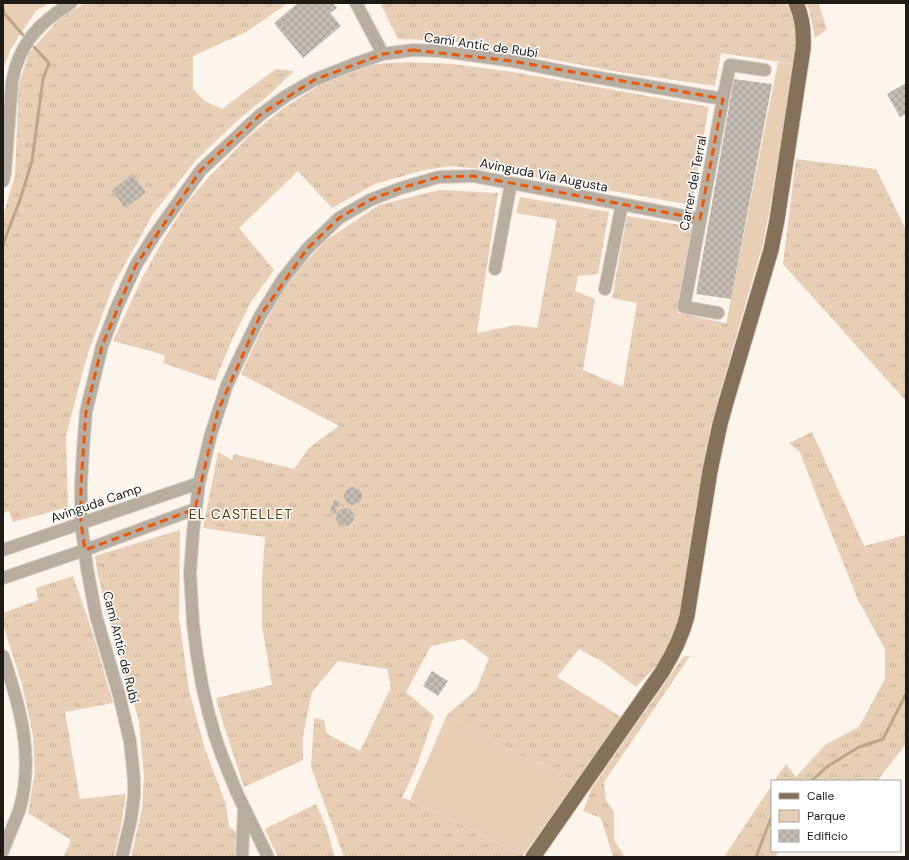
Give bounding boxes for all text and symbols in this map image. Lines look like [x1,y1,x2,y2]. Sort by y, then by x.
street label: Camí Antic de Rubí [423,29,539,61]
street label: Carrer del Terral [675,134,711,232]
street label: Avinguda Via Augusta [478,154,610,196]
street label: Avinguda Camp [48,480,144,526]
district label: EL CASTELLET [189,505,293,523]
street label: Camí Antic de Rubí [99,589,143,705]
legend [771,780,901,852]
text: Calle [807,788,834,804]
text: Parque [807,808,846,824]
text: Edificio [807,828,848,844]

